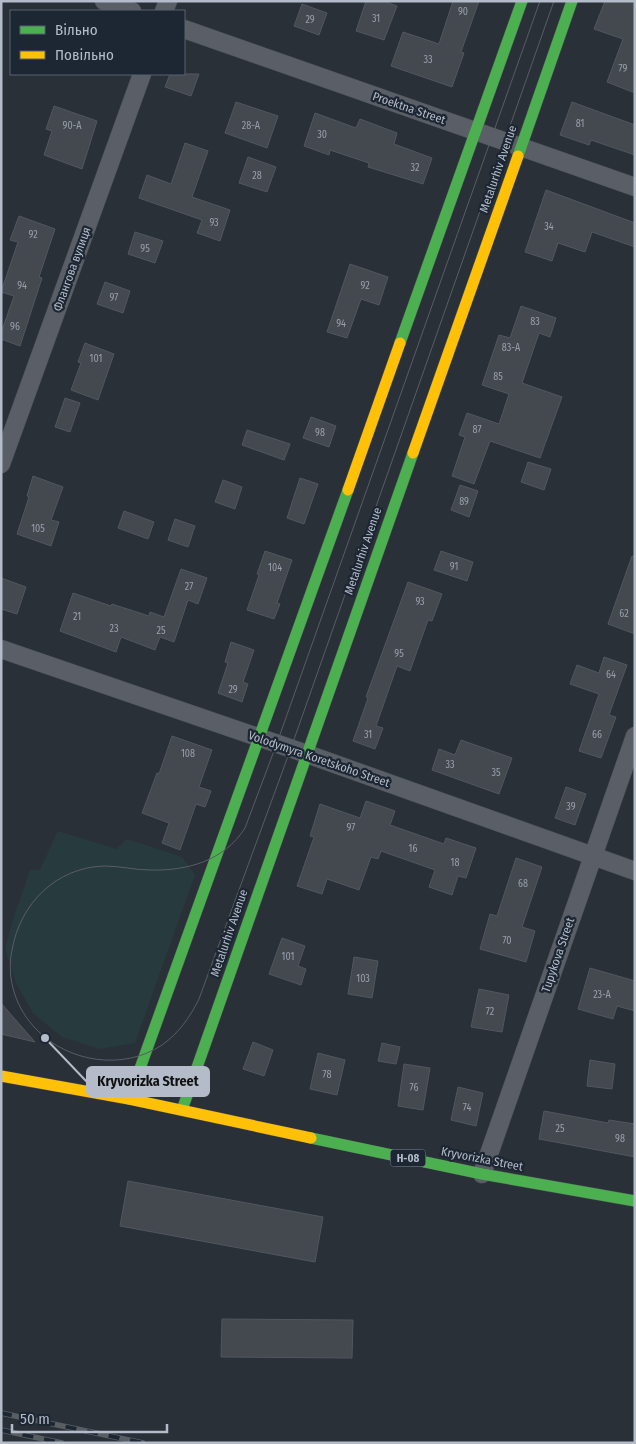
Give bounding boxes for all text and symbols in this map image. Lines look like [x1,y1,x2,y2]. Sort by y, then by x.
house number: 90 [458,6,468,18]
legend [10,10,185,75]
house number: 31 [372,13,380,25]
house number: 29 [305,14,315,26]
text: Вільно [55,21,98,39]
text: Повільно [55,46,114,64]
house number: 33 [423,54,433,66]
house number: 79 [619,63,628,75]
street label: Proektna Street [371,89,447,127]
house number: 81 [576,118,584,130]
house number: 90-А [63,120,82,132]
house number: 28-А [242,120,261,132]
street label: Metalurhiv Avenue [477,124,519,214]
house number: 30 [317,129,327,141]
house number: 32 [411,162,420,174]
house number: 28 [252,170,262,182]
house number: 93 [209,217,219,229]
house number: 34 [544,221,554,233]
street label: Флангова вулиця [50,225,94,313]
house number: 92 [28,229,38,241]
house number: 95 [140,243,150,255]
house number: 94 [17,280,27,292]
house number: 92 [360,280,370,292]
house number: 97 [110,292,118,304]
house number: 83 [530,316,540,328]
house number: 94 [336,318,346,330]
house number: 96 [10,321,20,333]
house number: 83-А [502,342,521,354]
house number: 101 [90,353,102,365]
house number: 85 [493,371,503,383]
house number: 87 [473,424,481,436]
house number: 98 [315,427,325,439]
house number: 89 [459,496,469,508]
street label: Metalurhiv Avenue [342,506,384,596]
house number: 105 [31,523,45,535]
house number: 91 [450,561,458,573]
house number: 104 [268,562,282,574]
house number: 27 [185,581,193,593]
house number: 93 [415,596,425,608]
house number: 62 [619,608,629,620]
house number: 21 [73,611,81,623]
house number: 23 [110,623,119,635]
house number: 25 [157,625,166,637]
house number: 95 [394,648,404,660]
house number: 64 [606,669,616,681]
house number: 29 [228,684,238,696]
street label: Volodymyra Koretskoho Street [247,728,392,790]
house number: 31 [364,729,372,741]
house number: 66 [592,729,602,741]
house number: 108 [181,748,195,760]
house number: 33 [445,759,455,771]
house number: 35 [491,767,501,779]
house number: 39 [566,801,576,813]
house number: 97 [347,822,355,834]
house number: 16 [409,843,417,855]
house number: 18 [451,857,459,869]
house number: 68 [518,878,528,890]
street label: Metalurhiv Avenue [208,888,250,978]
street label: Tupykova Street [539,916,577,994]
house number: 70 [502,935,512,947]
house number: 101 [282,951,294,963]
house number: 103 [356,973,370,985]
house number: 23-А [593,989,612,1001]
house number: 72 [486,1006,495,1018]
callout: Kryvorizka Street [87,1067,209,1096]
house number: 78 [323,1069,331,1081]
text: Kryvorizka Street [97,1073,200,1090]
house number: 76 [410,1082,418,1094]
house number: 74 [463,1102,471,1114]
house number: 25 [556,1123,565,1135]
house number: 98 [615,1133,625,1145]
street label: Kryvorizka Street [440,1144,524,1174]
road number: Н-08 [390,1150,426,1166]
scale bar [12,1402,168,1434]
text: 50 m [20,1410,50,1428]

